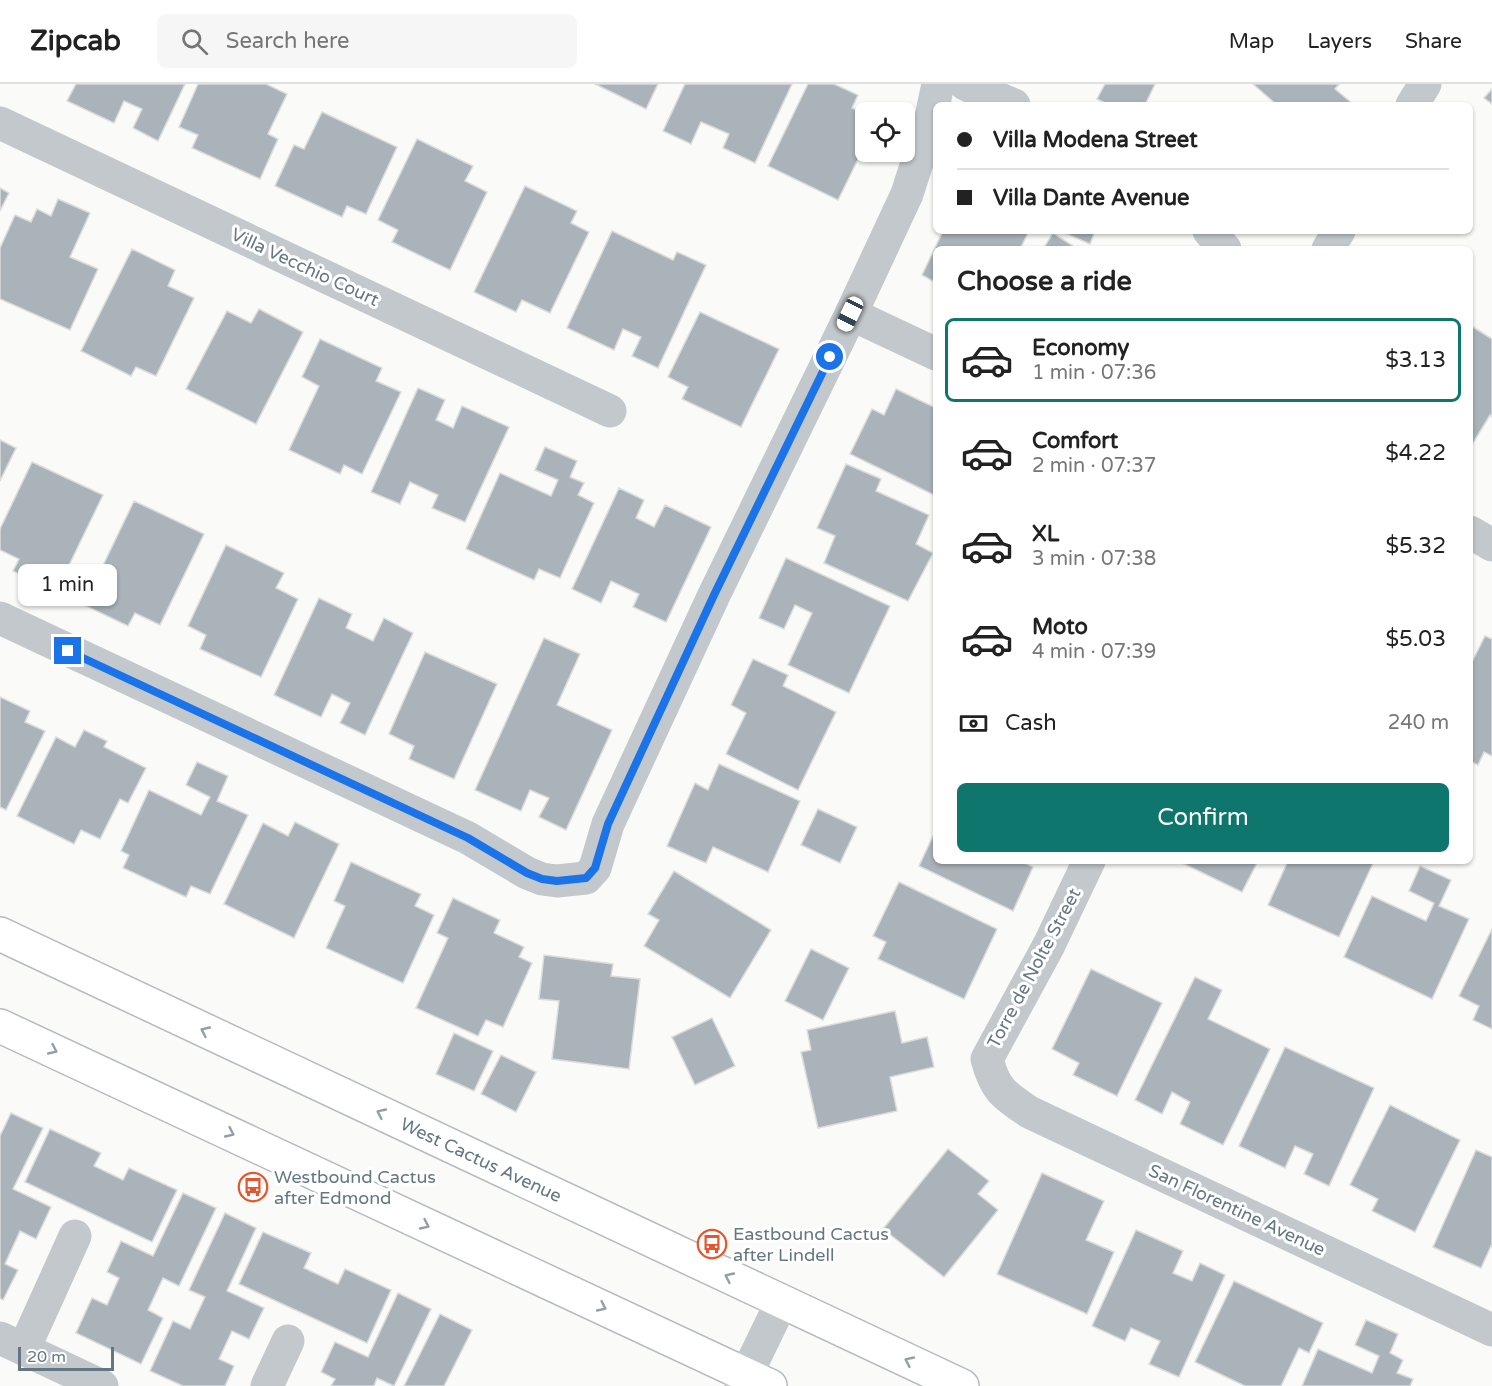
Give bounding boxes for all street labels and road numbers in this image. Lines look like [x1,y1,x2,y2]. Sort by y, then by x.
street label: Villa Vecchio Court [228,223,382,311]
street label: Torre de Nolte Street [982,884,1086,1052]
street label: West Cactus Avenue [397,1113,565,1207]
street label: San Florentine Avenue [1145,1159,1329,1261]

